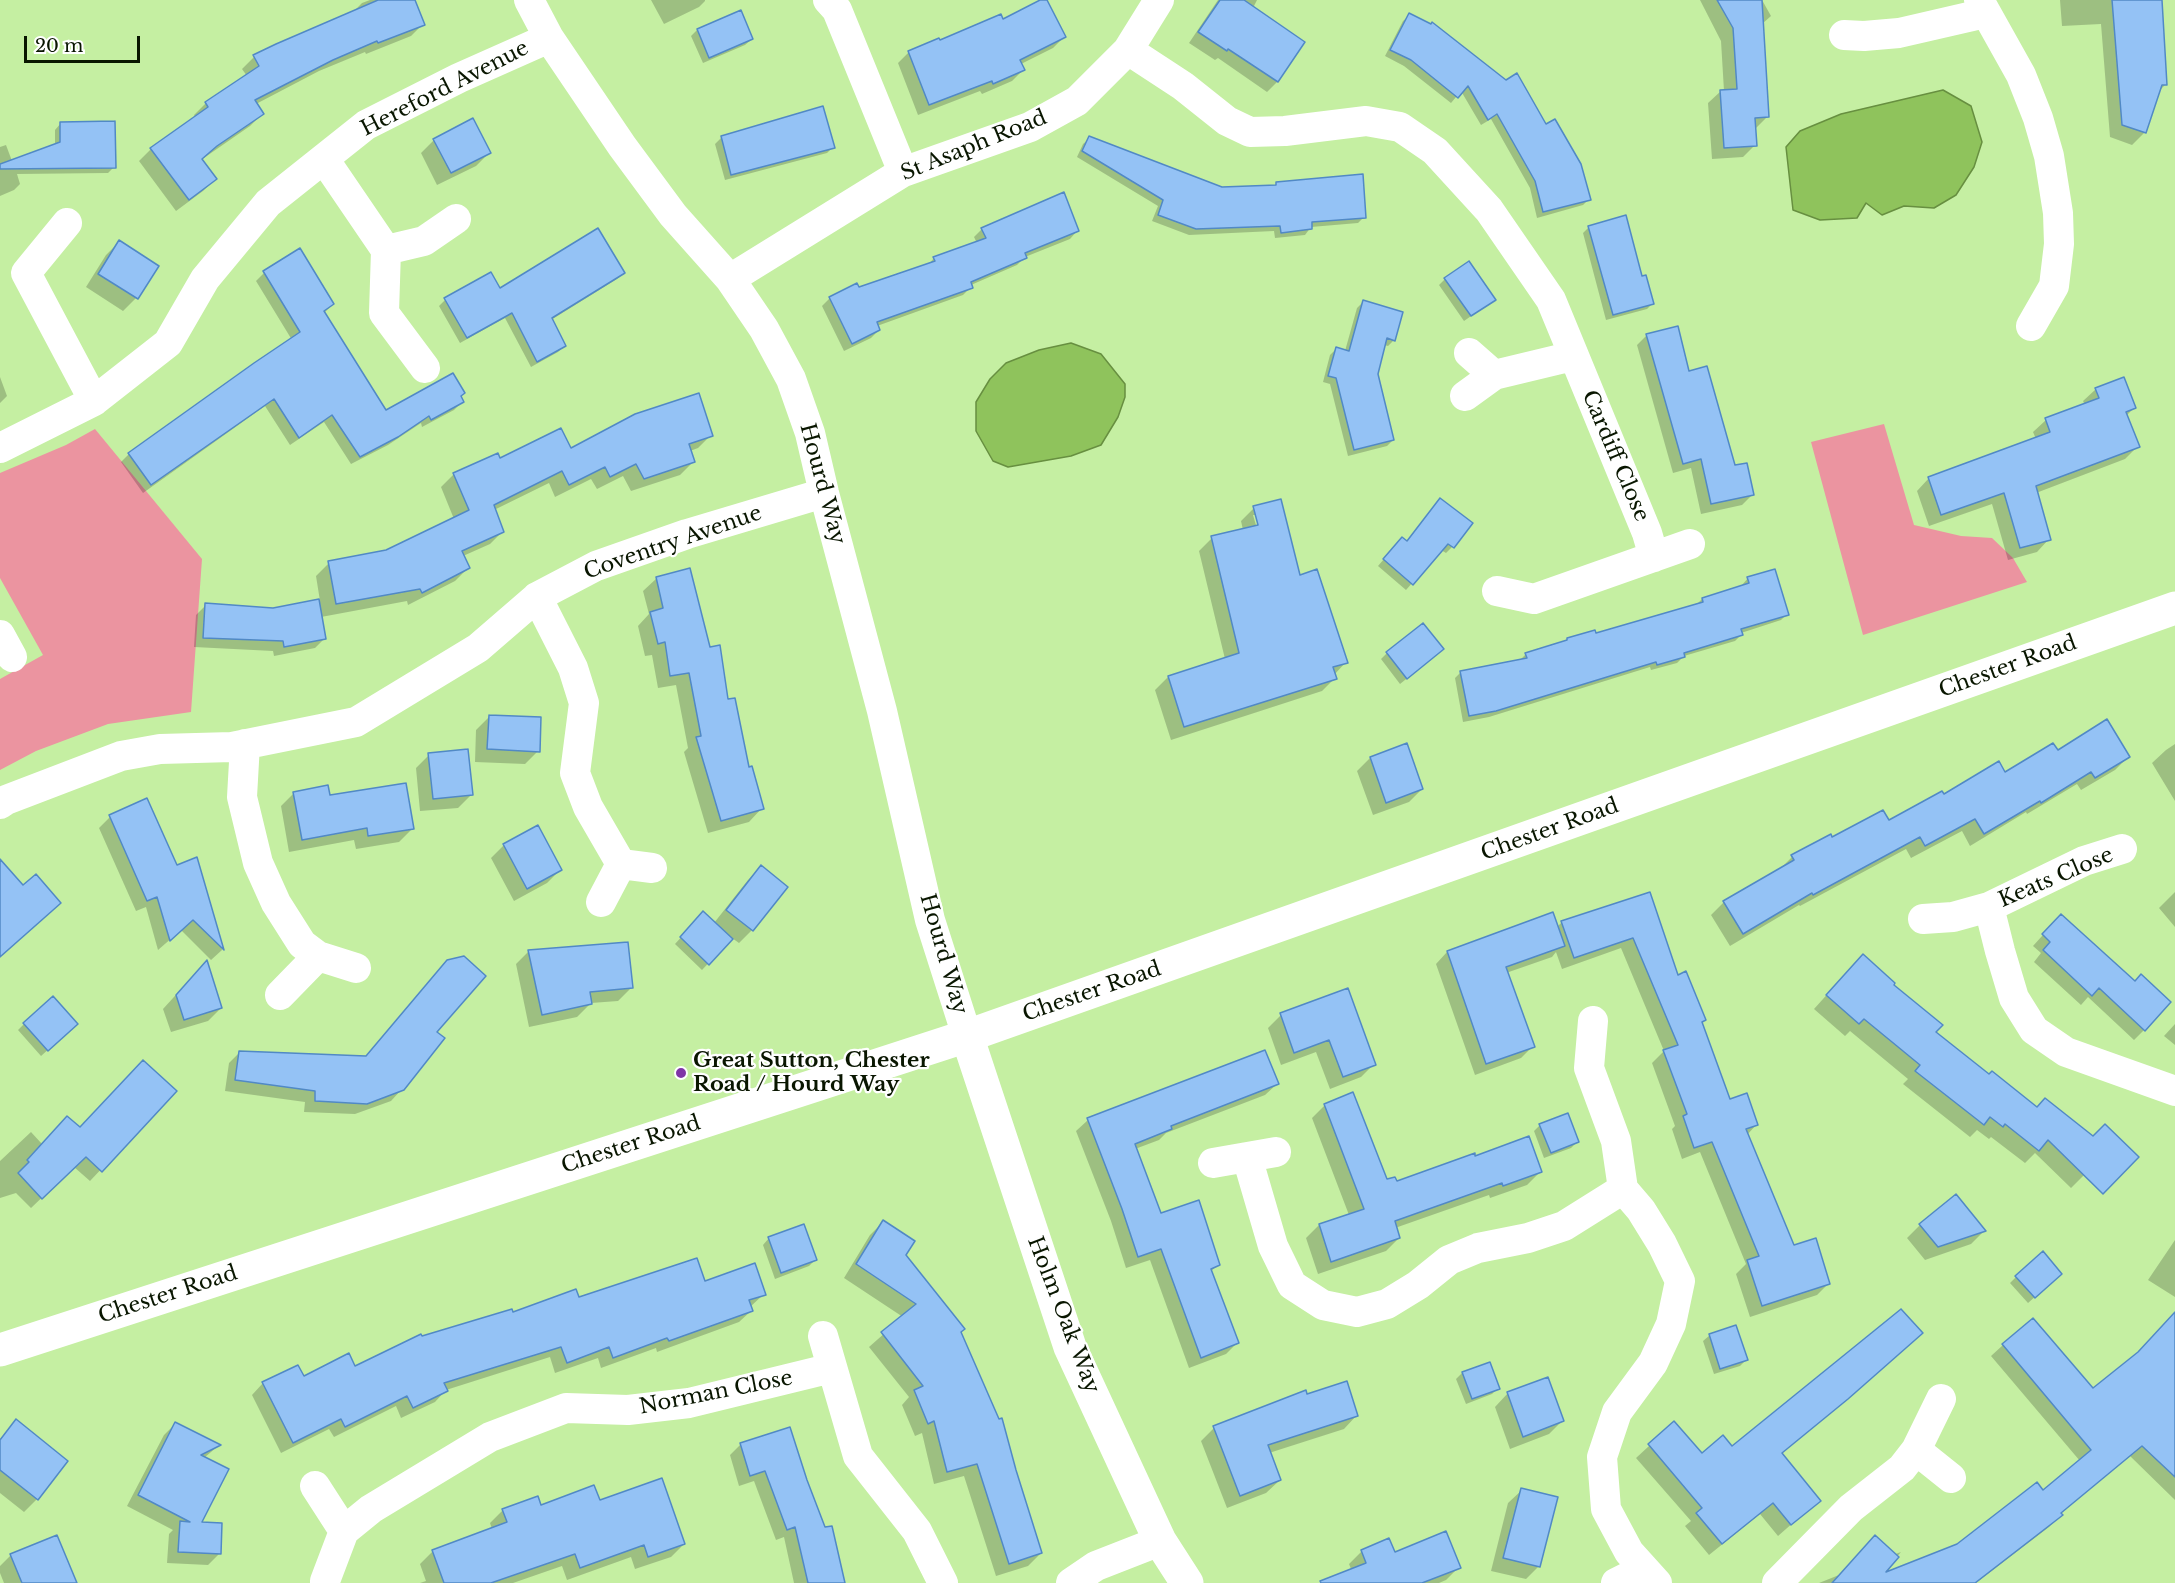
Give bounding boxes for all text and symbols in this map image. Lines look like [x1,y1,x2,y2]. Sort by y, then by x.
scale bar [27,24,142,62]
text: 20 m [35,35,83,57]
street label: Hereford Avenue [357,36,533,142]
street label: St Asaph Road [897,105,1051,187]
street label: Cardiff Close [1576,387,1654,525]
street label: Hourd Way [794,421,850,547]
street label: Coventry Avenue [581,501,765,585]
street label: Chester Road [1936,630,2080,704]
street label: Chester Road [1478,793,1622,867]
street label: Keats Close [1995,843,2117,913]
street label: Hourd Way [914,891,972,1017]
street label: Chester Road [1019,957,1165,1027]
place label: Great Sutton, Chester Road / Hourd Way [693,1048,930,1098]
marker: Great Sutton, Chester Road / Hourd Way [674,1066,688,1080]
street label: Chester Road [558,1111,704,1179]
street label: Holm Oak Way [1022,1233,1104,1397]
street label: Chester Road [95,1261,241,1329]
street label: Norman Close [637,1366,795,1420]

